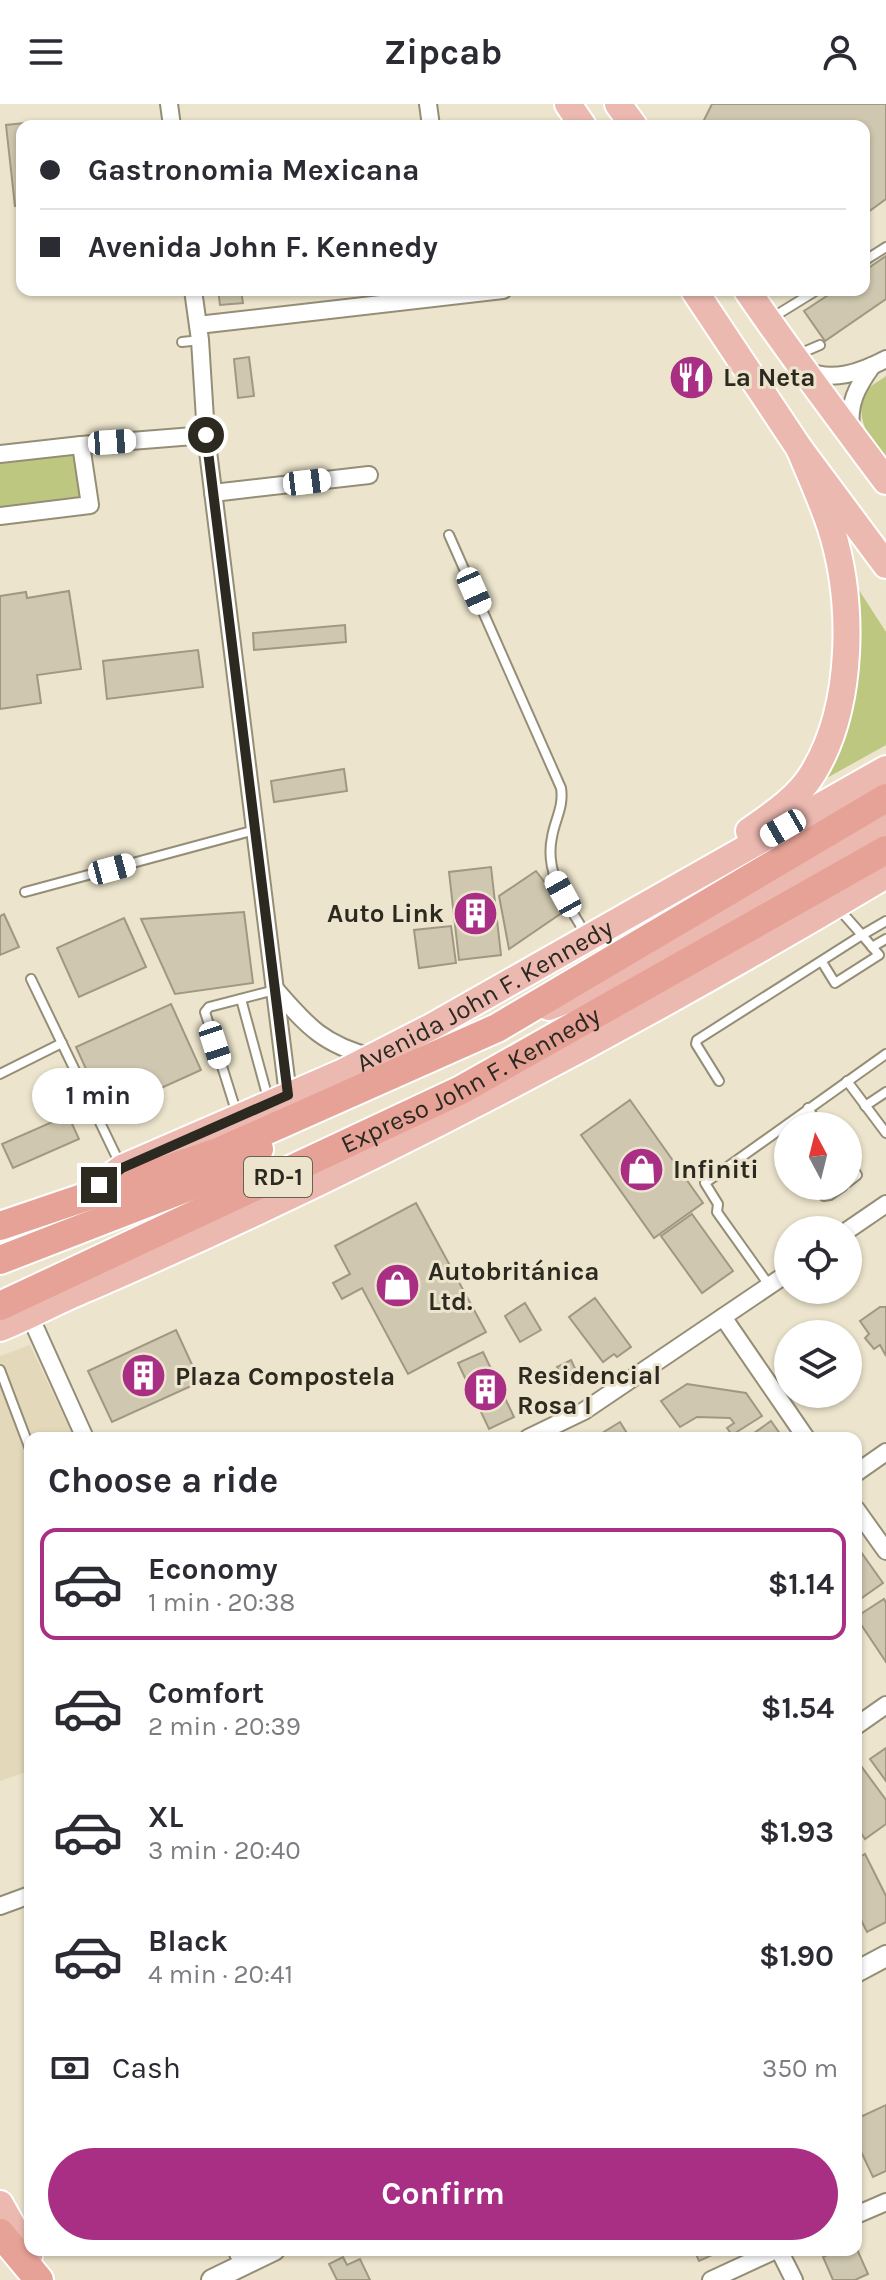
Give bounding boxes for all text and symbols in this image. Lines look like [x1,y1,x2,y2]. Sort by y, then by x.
icon: menu [24,30,68,74]
icon: person [818,30,862,74]
text: Zipcab [384,31,502,73]
text: Gastronomia Mexicana [88,152,420,188]
text: Avenida John F. Kennedy [88,229,438,265]
restaurant icon: La Neta [668,353,716,401]
place label: La Neta [723,362,816,393]
route start [188,417,224,453]
car [87,428,137,456]
car [282,467,332,497]
car [453,564,495,618]
car [756,806,810,850]
car [86,851,138,887]
car [541,867,585,921]
building icon: Auto Link [451,889,499,937]
place label: Auto Link [327,898,444,929]
street label: Avenida John F. Kennedy [351,912,618,1078]
street label: Expreso John F. Kennedy [336,999,605,1160]
car [196,1018,234,1072]
callout: 1 min [33,1069,165,1125]
text: 1 min [65,1080,131,1111]
north arrow [774,1112,862,1200]
map controls [774,1112,862,1408]
shop icon: Infiniti [618,1145,666,1193]
place label: Infiniti [673,1154,759,1185]
road number: RD-1 [244,1157,312,1197]
route end [81,1167,117,1203]
button: locate [774,1216,862,1304]
place label: Autobritánica Ltd. [428,1256,599,1317]
shop icon: Autobritánica Ltd. [373,1262,421,1310]
button: layers [774,1320,862,1408]
building icon: Plaza Compostela [120,1352,168,1400]
place label: Residencial Rosa I [517,1360,661,1421]
place label: Plaza Compostela [175,1361,395,1392]
building icon: Residencial Rosa I [462,1366,510,1414]
text: Choose a ride [48,1459,278,1501]
icon: car [52,1548,124,1620]
text: Economy [148,1551,278,1587]
text: $1.14 [768,1566,834,1602]
text: 1 min · 20:38 [148,1587,295,1618]
icon: car [52,1672,124,1744]
text: Comfort [148,1675,264,1711]
text: $1.54 [761,1690,834,1726]
text: 2 min · 20:39 [148,1711,301,1742]
icon: car [52,1796,124,1868]
text: XL [148,1799,183,1835]
text: $1.93 [759,1814,834,1850]
text: 3 min · 20:40 [148,1835,301,1866]
icon: car [52,1920,124,1992]
text: Black [148,1923,228,1959]
text: $1.90 [759,1938,834,1974]
text: 4 min · 20:41 [148,1959,293,1990]
icon: cash [48,2046,92,2090]
text: Cash [112,2050,181,2086]
text: 350 m [762,2053,838,2084]
button: Confirm [48,2148,838,2240]

